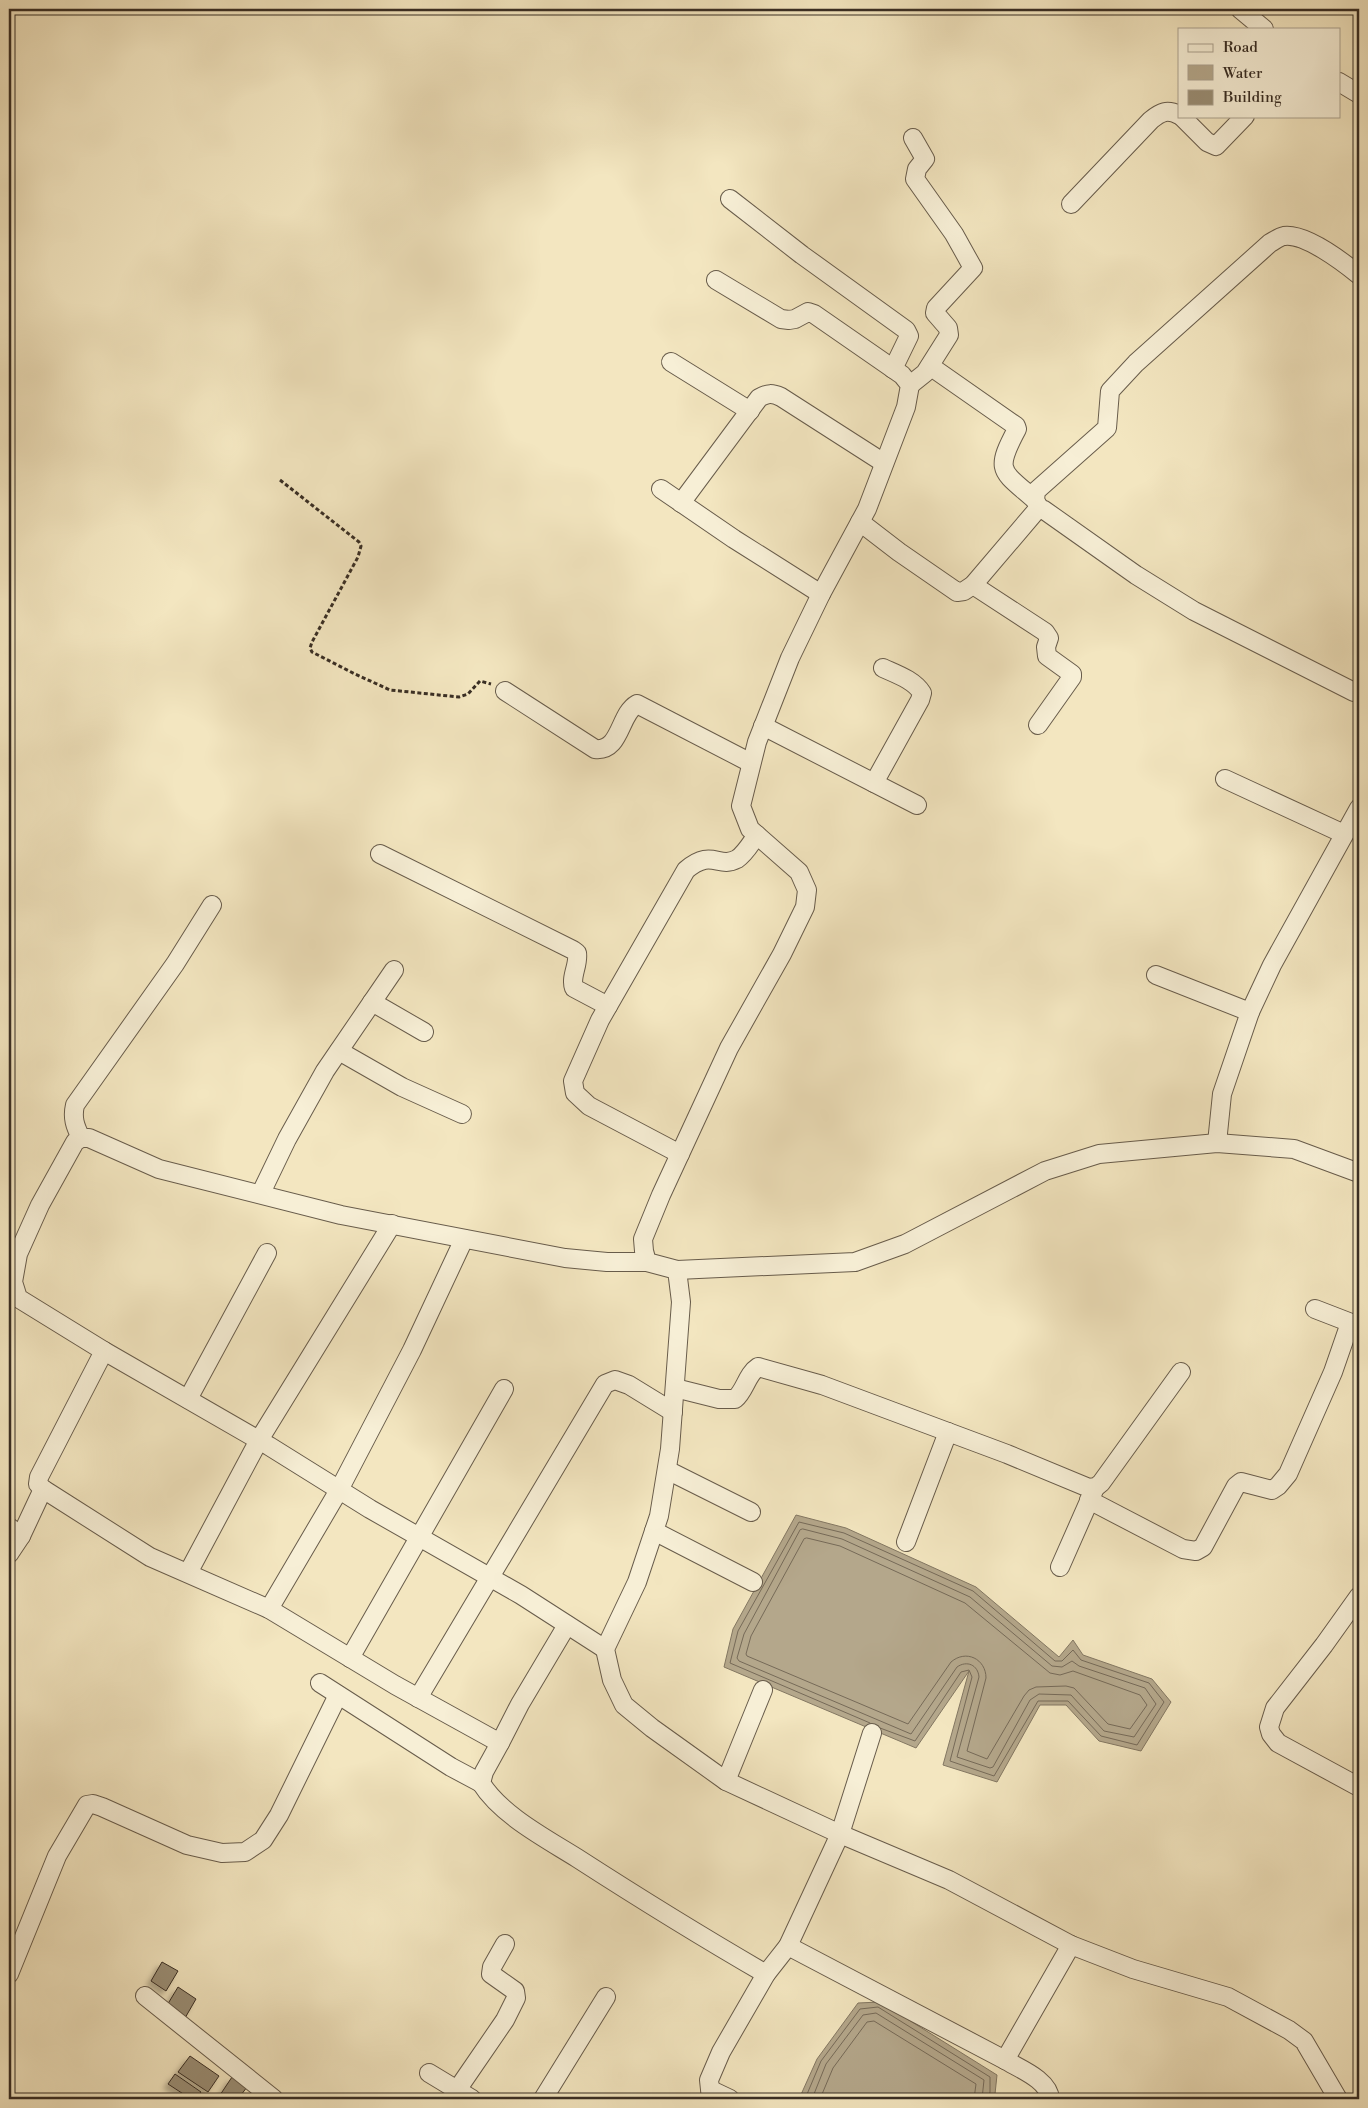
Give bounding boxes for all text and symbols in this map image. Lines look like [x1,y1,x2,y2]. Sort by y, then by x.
legend [1178,28,1340,118]
text: Road [1223,38,1258,57]
text: Water [1222,64,1263,83]
text: Building [1222,88,1282,107]

